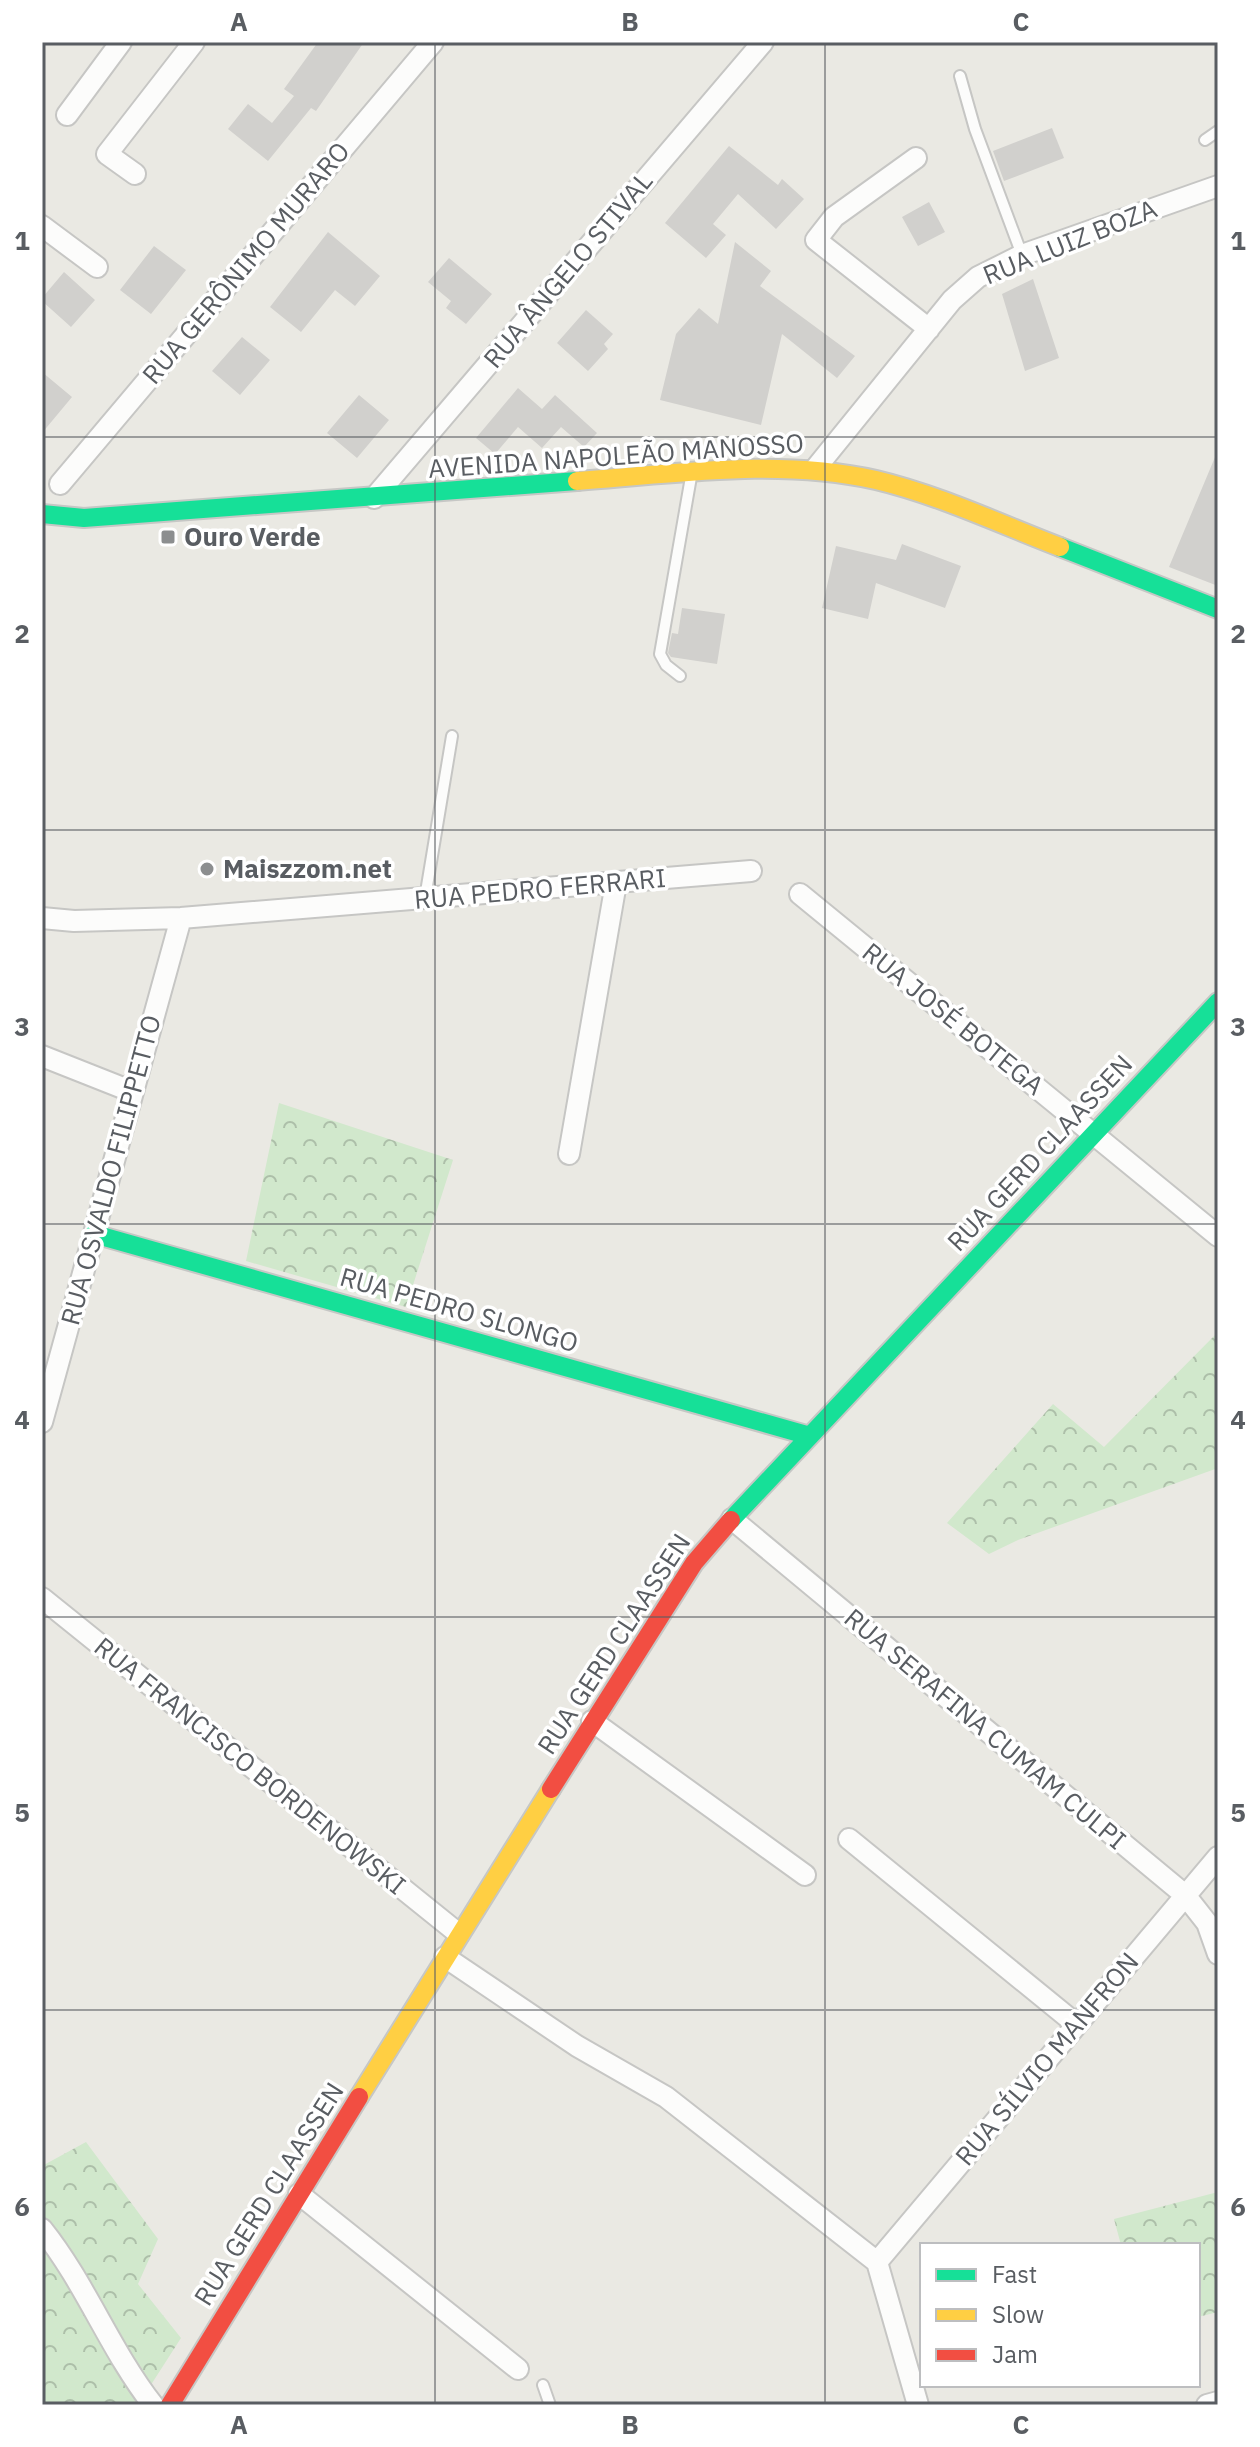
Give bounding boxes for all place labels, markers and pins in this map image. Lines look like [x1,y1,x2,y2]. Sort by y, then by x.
place label: Ouro Verde [184,519,321,553]
marker: Ouro Verde [159,528,177,546]
place label: Maiszzom.net [223,851,392,885]
marker: Maiszzom.net [198,860,216,878]

